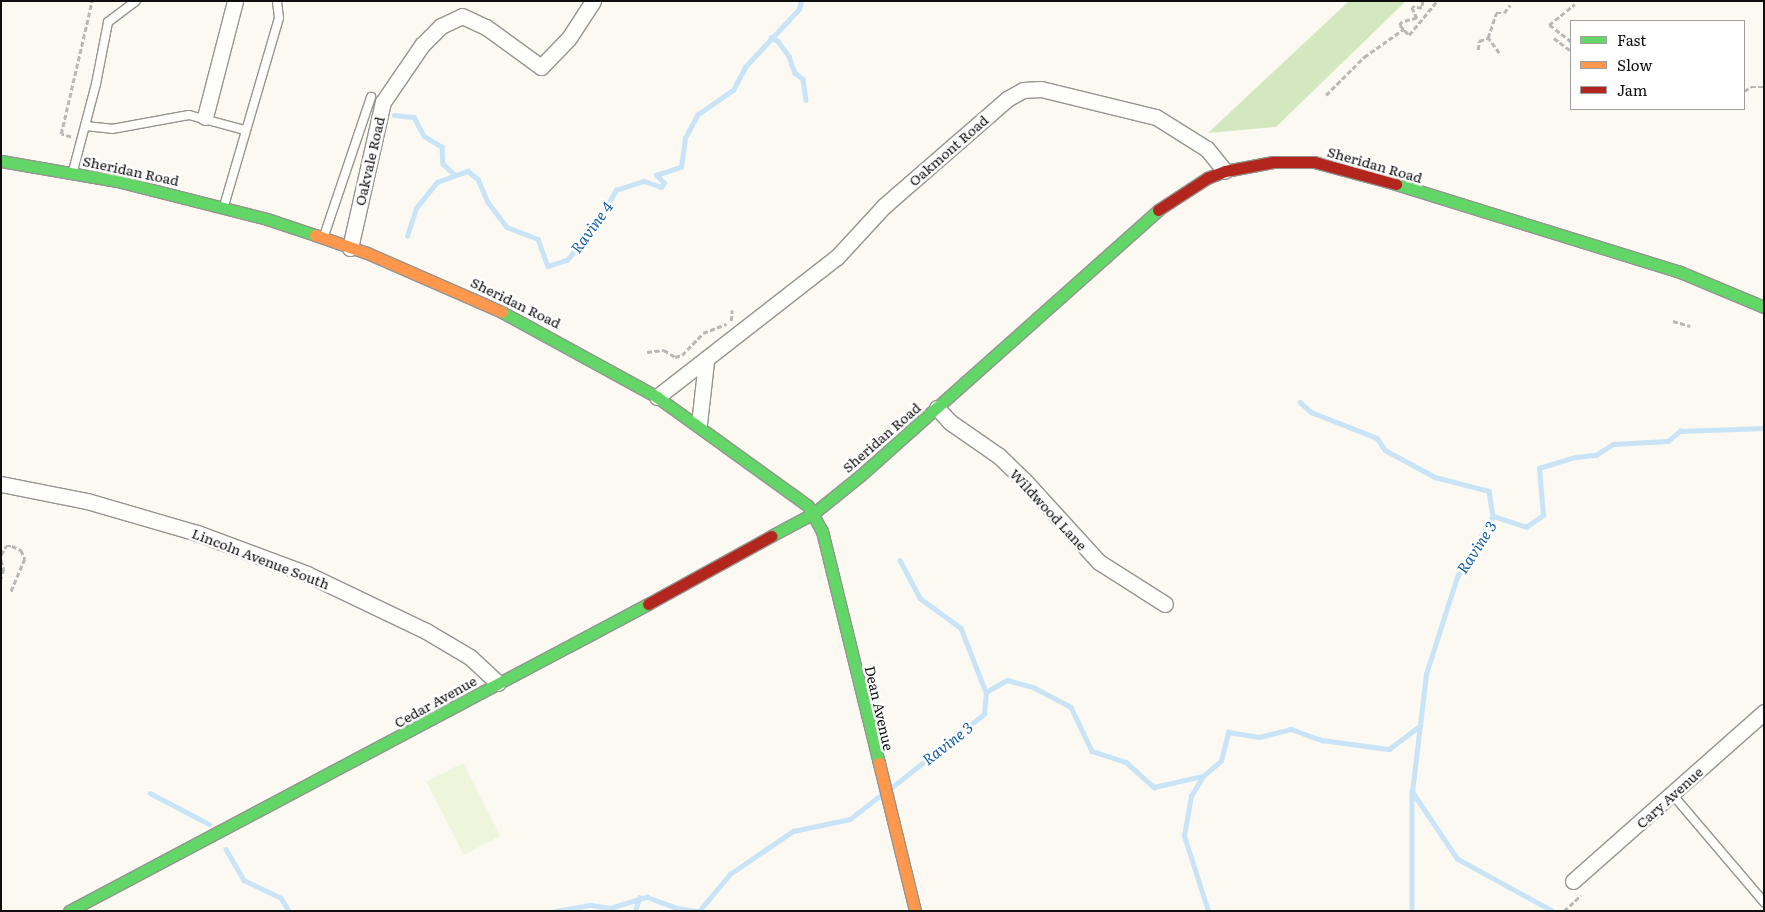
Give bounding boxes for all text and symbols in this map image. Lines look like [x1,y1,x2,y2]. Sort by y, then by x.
legend [1570,20,1745,110]
text: Fast [1617,28,1646,51]
text: Slow [1617,53,1652,76]
text: Jam [1617,78,1647,101]
street label: Oakmont Road [905,111,991,189]
street label: Oakvale Road [351,115,387,207]
street label: Sheridan Road [1326,142,1424,186]
street label: Sheridan Road [81,152,181,188]
water label: Ravine 4 [566,198,616,256]
street label: Sheridan Road [468,273,564,331]
street label: Sheridan Road [839,399,923,475]
street label: Wildwood Lane [1007,465,1091,553]
water label: Ravine 3 [1452,518,1500,576]
street label: Lincoln Avenue South [190,524,332,592]
street label: Dean Avenue [862,664,898,752]
street label: Cedar Avenue [391,671,479,731]
water label: Ravine 3 [918,718,976,768]
street label: Cary Avenue [1632,763,1706,831]

